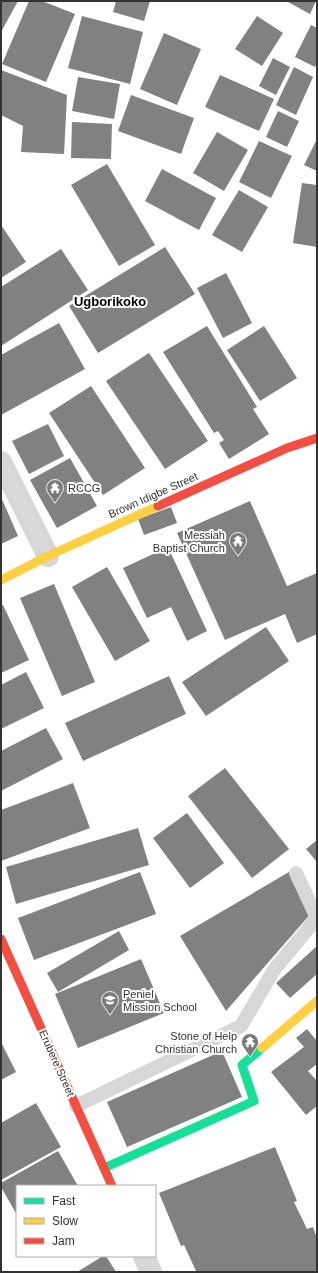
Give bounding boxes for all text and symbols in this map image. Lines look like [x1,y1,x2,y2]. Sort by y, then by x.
district label: Ugborikoko [74,294,146,309]
street label: Brown Idigbe Street [106,470,200,520]
temple icon: RCCG [45,478,65,503]
place label: RCCG [68,482,100,494]
place label: Messiah Baptist Church [153,529,225,554]
temple icon: Messiah Baptist Church [228,531,248,556]
place label: Peniel Mission School [123,988,197,1013]
school or university icon: Peniel Mission School [100,990,120,1015]
street label: Erubere Street [37,1028,77,1098]
place label: Stone of Help Christian Church [155,1030,237,1055]
temple icon: Stone of Help Christian Church [240,1032,260,1057]
legend [16,1185,156,1257]
text: Fast [52,1194,76,1208]
text: Slow [52,1214,78,1228]
text: Jam [52,1234,75,1248]

